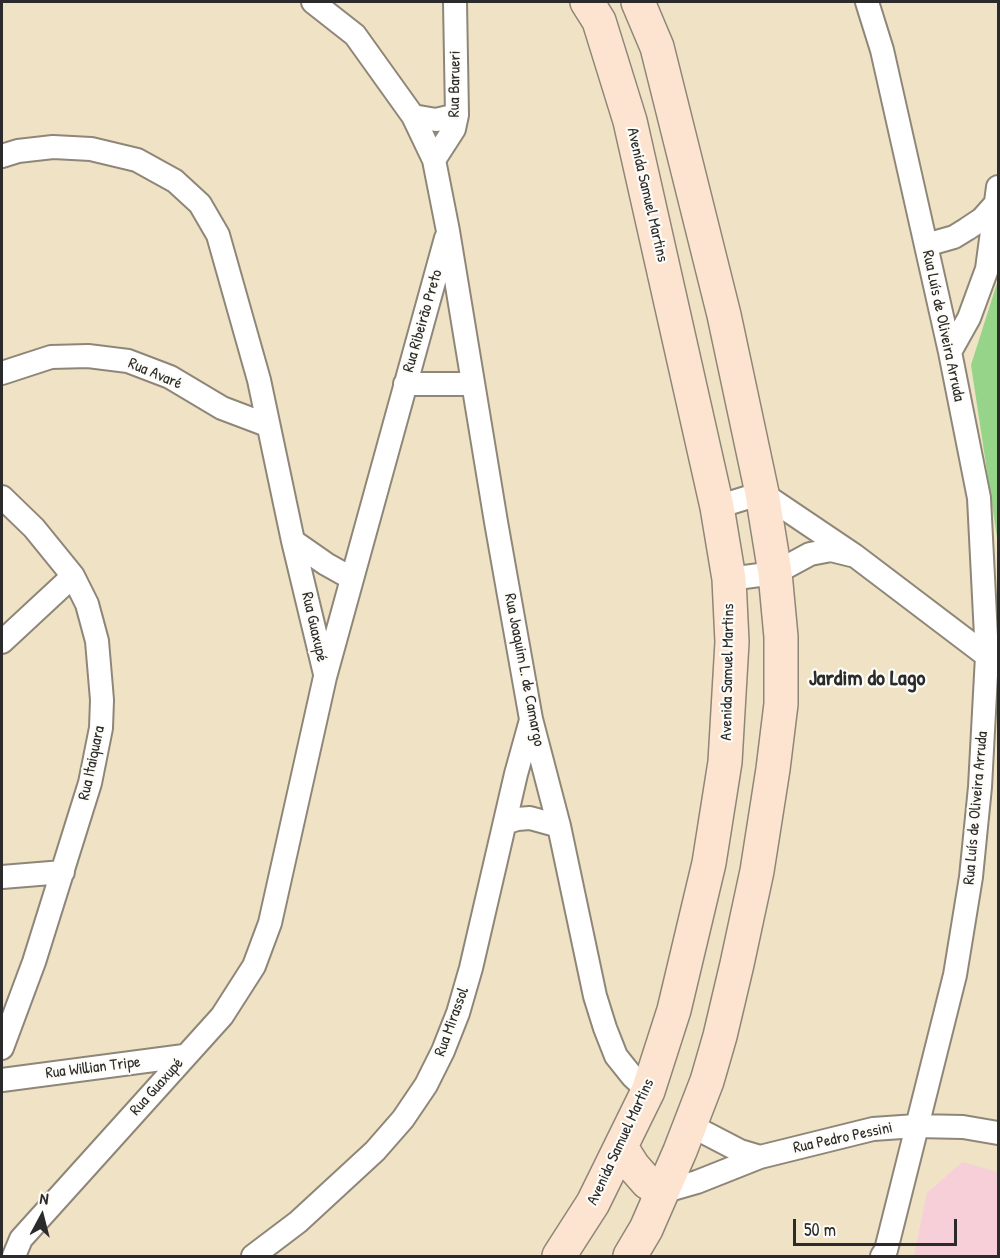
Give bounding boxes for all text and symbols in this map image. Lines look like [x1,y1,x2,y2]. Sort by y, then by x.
street label: Rua Barueri [445,51,465,117]
street label: Avenida Samuel Martins [622,126,672,264]
street label: Rua Luís de Oliveira Arruda [918,249,968,403]
street label: Rua Ribeirão Preto [399,268,447,374]
street label: Rua Avaré [125,354,185,394]
street label: Rua Guaxupé [297,590,331,664]
street label: Rua Joaquim L. de Camargo [500,592,548,748]
street label: Avenida Samuel Martins [717,603,739,741]
district label: Jardim do Lago [809,666,925,692]
street label: Rua Itaiquara [75,724,109,802]
street label: Rua Luís de Oliveira Arruda [960,730,992,886]
street label: Rua Mirassol [431,985,473,1059]
street label: Rua Willian Tripe [45,1053,141,1083]
street label: Rua Guaxupé [126,1054,188,1120]
street label: Avenida Samuel Martins [583,1076,659,1208]
street label: Rua Pedro Pessini [792,1118,894,1158]
north arrow [12,1186,72,1246]
text: N [39,1187,50,1210]
scale bar [796,1207,960,1245]
text: 50 m [804,1217,836,1242]

